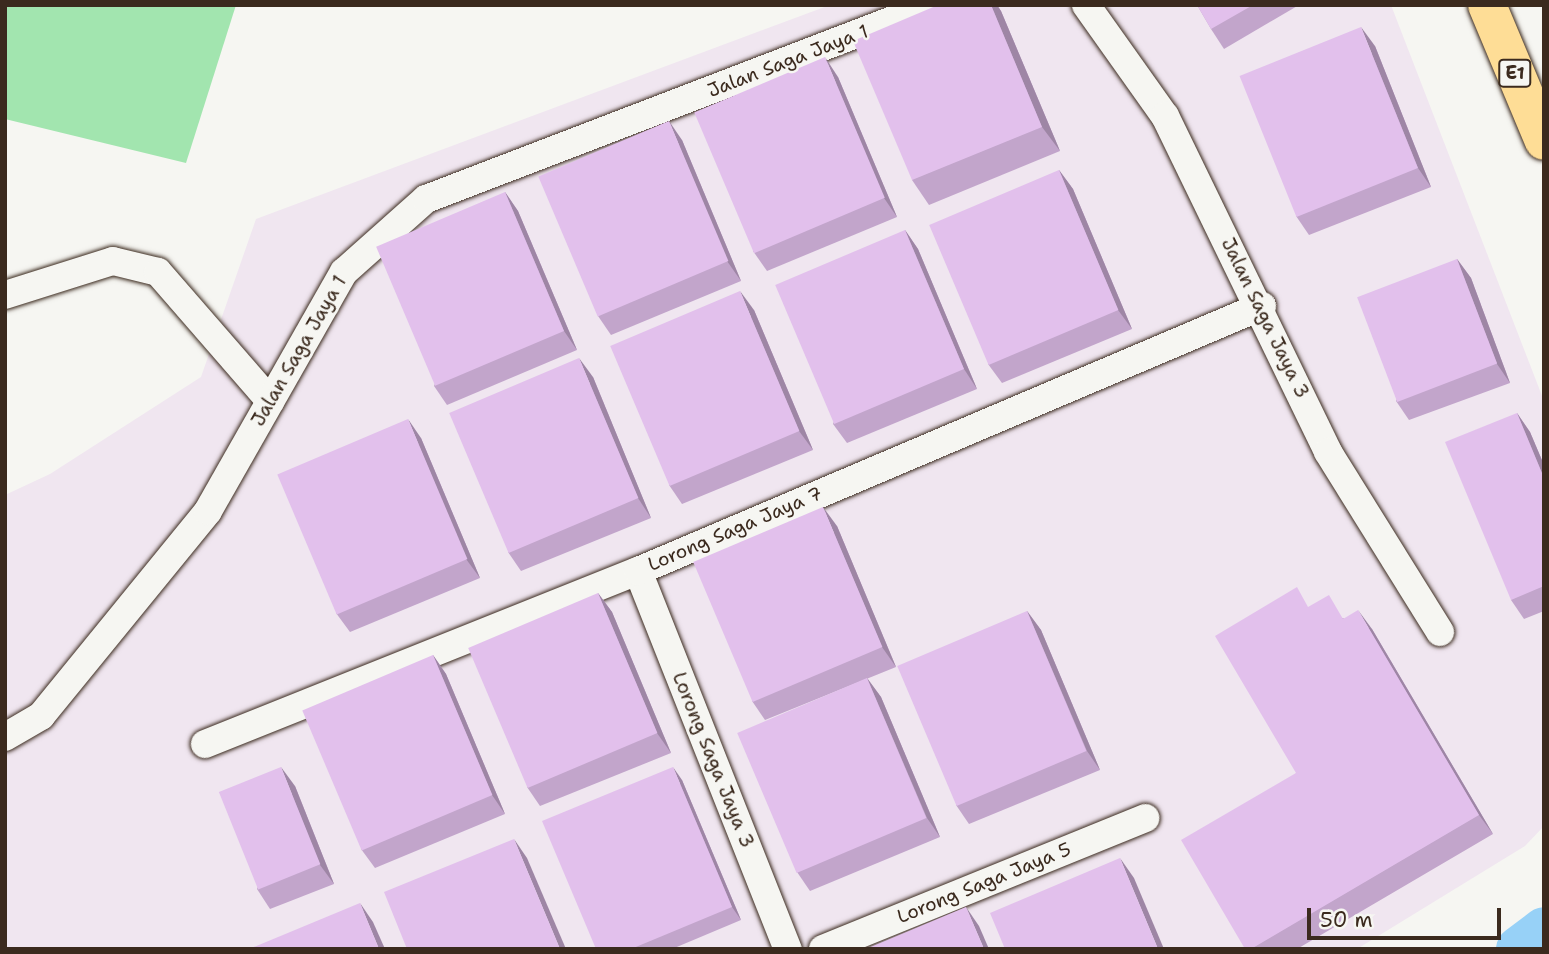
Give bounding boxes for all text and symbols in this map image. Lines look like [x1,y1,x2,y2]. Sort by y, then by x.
street label: Jalan Saga Jaya 1 [705,20,871,102]
road number: E1 [1498,58,1532,88]
street label: Jalan Saga Jaya 3 [1216,234,1314,402]
street label: Jalan Saga Jaya 1 [247,272,351,430]
street label: Lorong Saga Jaya 7 [644,482,826,576]
street label: Lorong Saga Jaya 3 [667,669,759,851]
street label: Lorong Saga Jaya 5 [894,838,1074,928]
scale bar [1311,894,1505,938]
text: 50 m [1320,906,1373,934]

